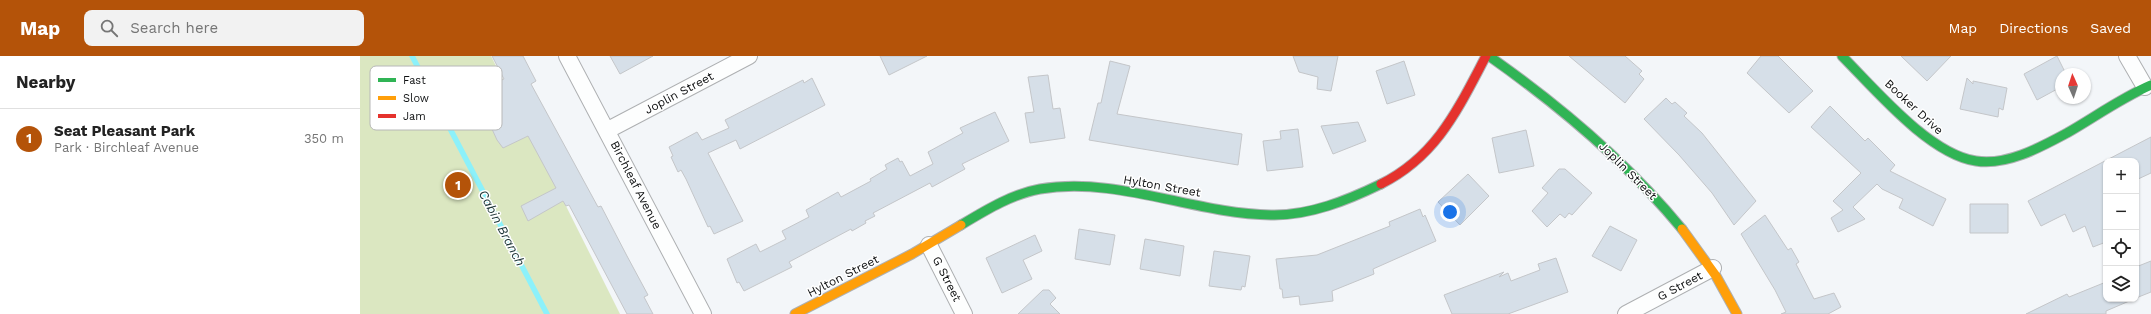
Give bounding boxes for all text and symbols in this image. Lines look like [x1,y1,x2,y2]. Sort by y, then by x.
search box [84,10,364,46]
text: Map [20,17,60,40]
icon: search [98,17,120,39]
text: Search here [130,19,218,37]
text: Map [1949,20,1977,36]
text: Directions [1999,20,2068,36]
text: Saved [2090,20,2131,36]
legend [370,66,502,130]
north arrow [2055,68,2091,104]
street label: Joplin Street [642,69,716,117]
text: Nearby [16,72,75,92]
text: Fast [403,74,426,87]
street label: Booker Drive [1882,77,1946,138]
text: Slow [403,92,429,105]
text: Jam [403,110,426,123]
text: Seat Pleasant Park [54,122,195,140]
text: 1 [26,131,32,146]
text: 350 m [304,131,344,146]
street label: Birchleaf Avenue [608,138,664,232]
street label: Joplin Street [1596,139,1660,203]
text: Park · Birchleaf Avenue [54,140,199,155]
map controls [2103,158,2139,302]
button: + [2103,158,2139,194]
pin: 1 [445,170,471,200]
street label: Hylton Street [1122,172,1202,200]
water label: Cabin Branch [476,187,528,269]
button: − [2103,194,2139,230]
your location [1440,202,1460,222]
button: locate [2103,230,2139,266]
street label: Hylton Street [805,252,881,300]
street label: G Street [930,254,964,304]
button: layers [2103,266,2139,302]
street label: G Street [1655,268,1705,304]

